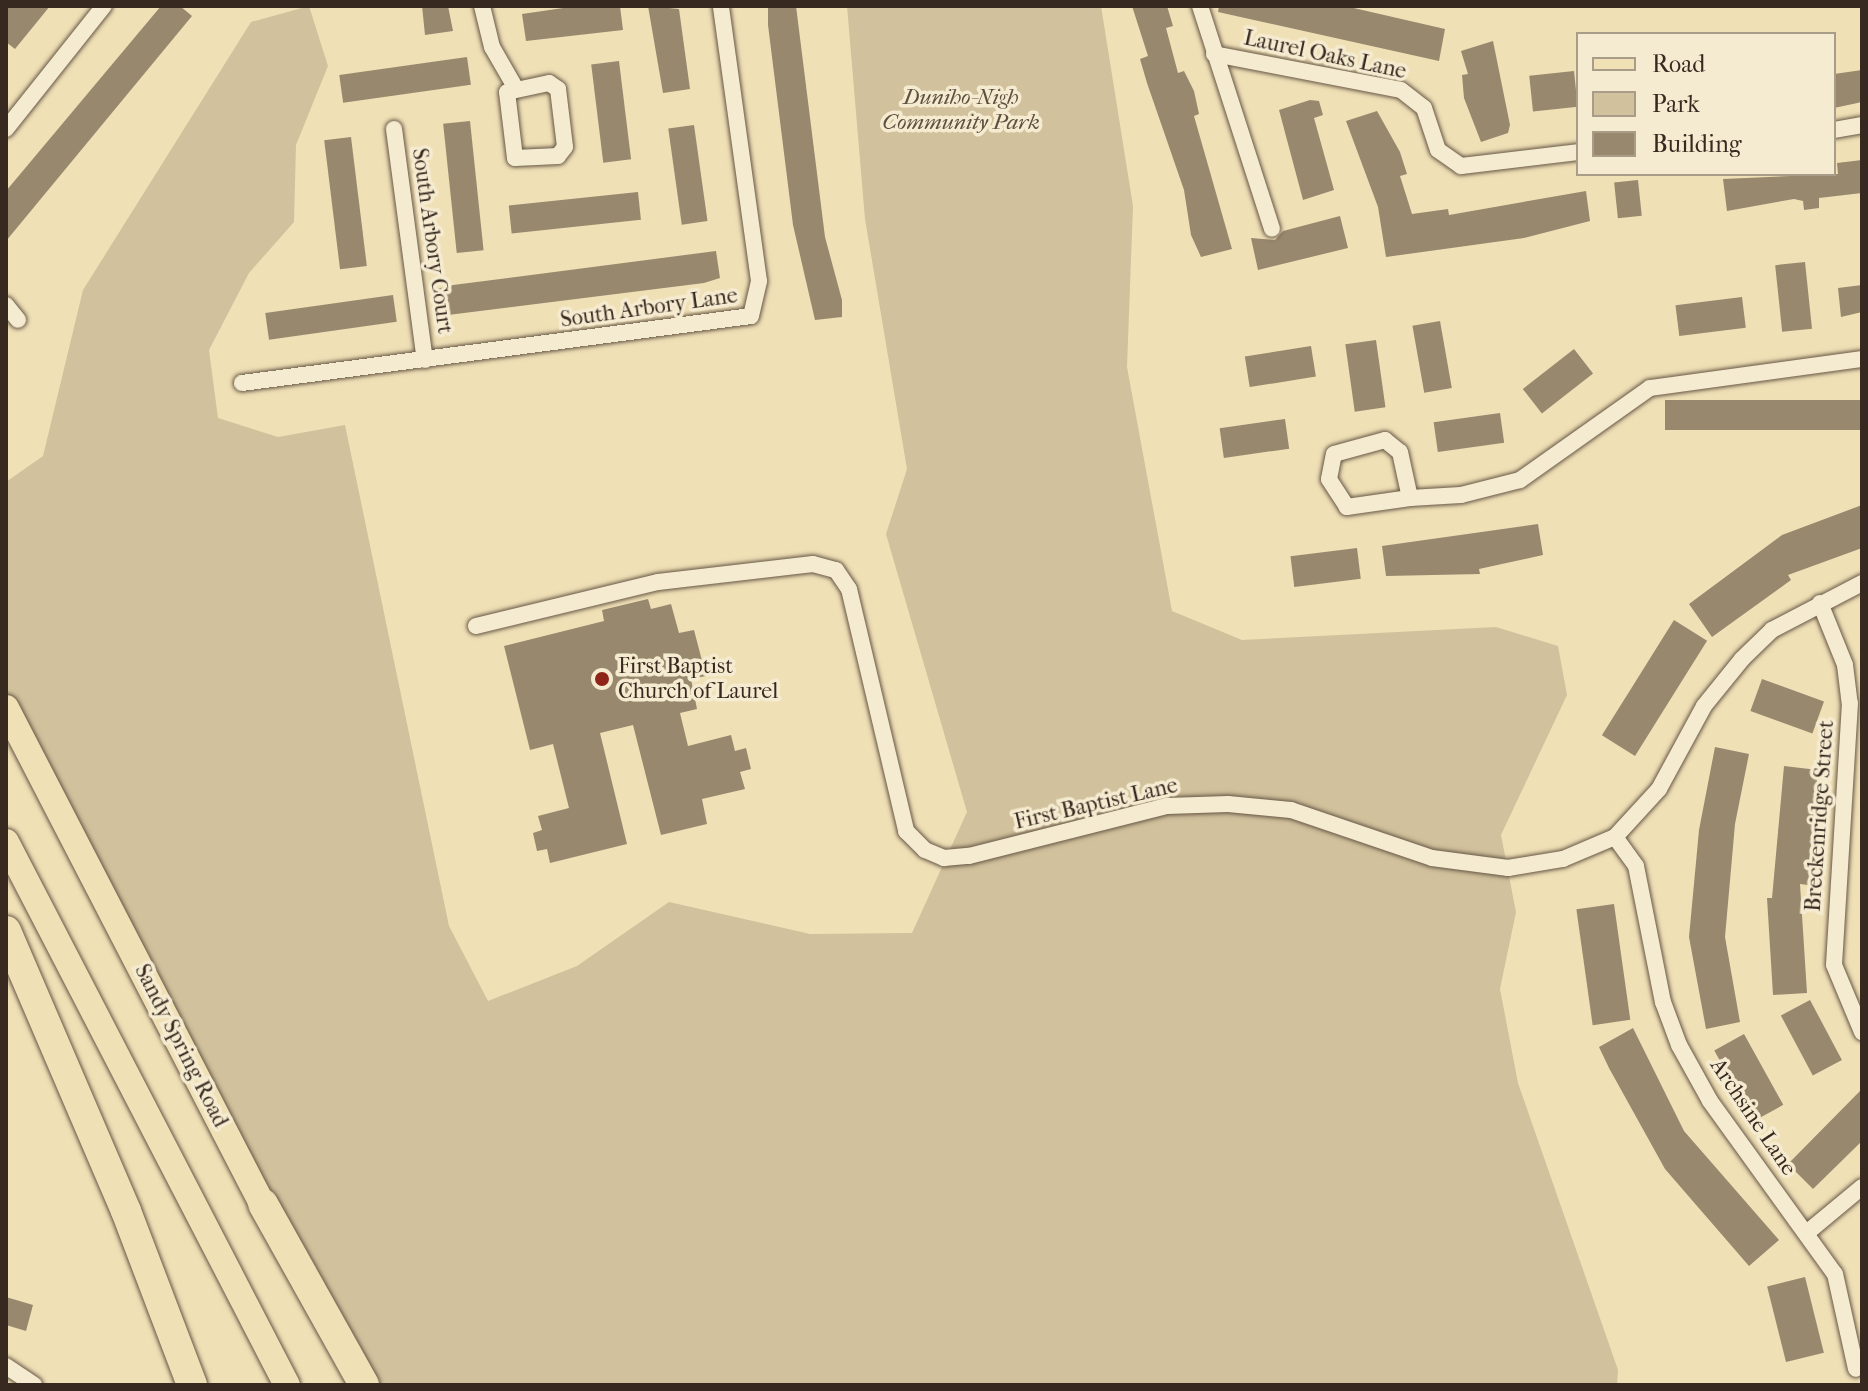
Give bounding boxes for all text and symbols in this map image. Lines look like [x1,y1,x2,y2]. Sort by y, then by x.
street label: Laurel Oaks Lane [1241,25,1409,85]
legend [1576,32,1836,176]
text: Road [1652,50,1705,78]
park label: Duniho-Nigh Community Park [882,84,1040,136]
text: Park [1652,90,1700,118]
text: Building [1652,130,1742,158]
street label: South Arbory Court [406,147,458,335]
street label: South Arbory Lane [559,283,739,333]
place label: First Baptist Church of Laurel [618,653,778,704]
marker: First Baptist Church of Laurel [593,670,611,688]
street label: Breckenridge Street [1800,719,1840,913]
street label: First Baptist Lane [1012,772,1180,836]
street label: Sandy Spring Road [128,960,234,1132]
street label: Archsine Lane [1704,1053,1802,1181]

